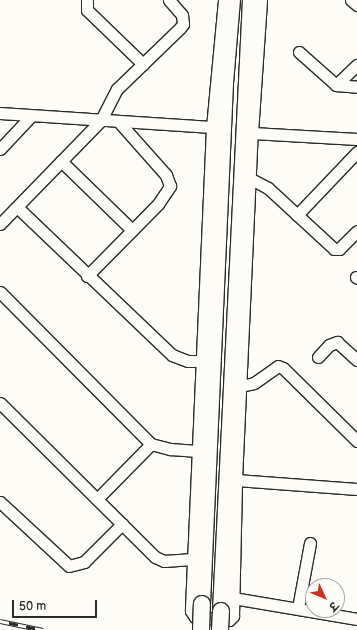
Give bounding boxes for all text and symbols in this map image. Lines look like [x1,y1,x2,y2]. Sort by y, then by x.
north arrow [305,578,345,618]
scale bar [14,592,99,618]
text: 50 m [19,599,46,614]
text: उ [326,599,340,613]

